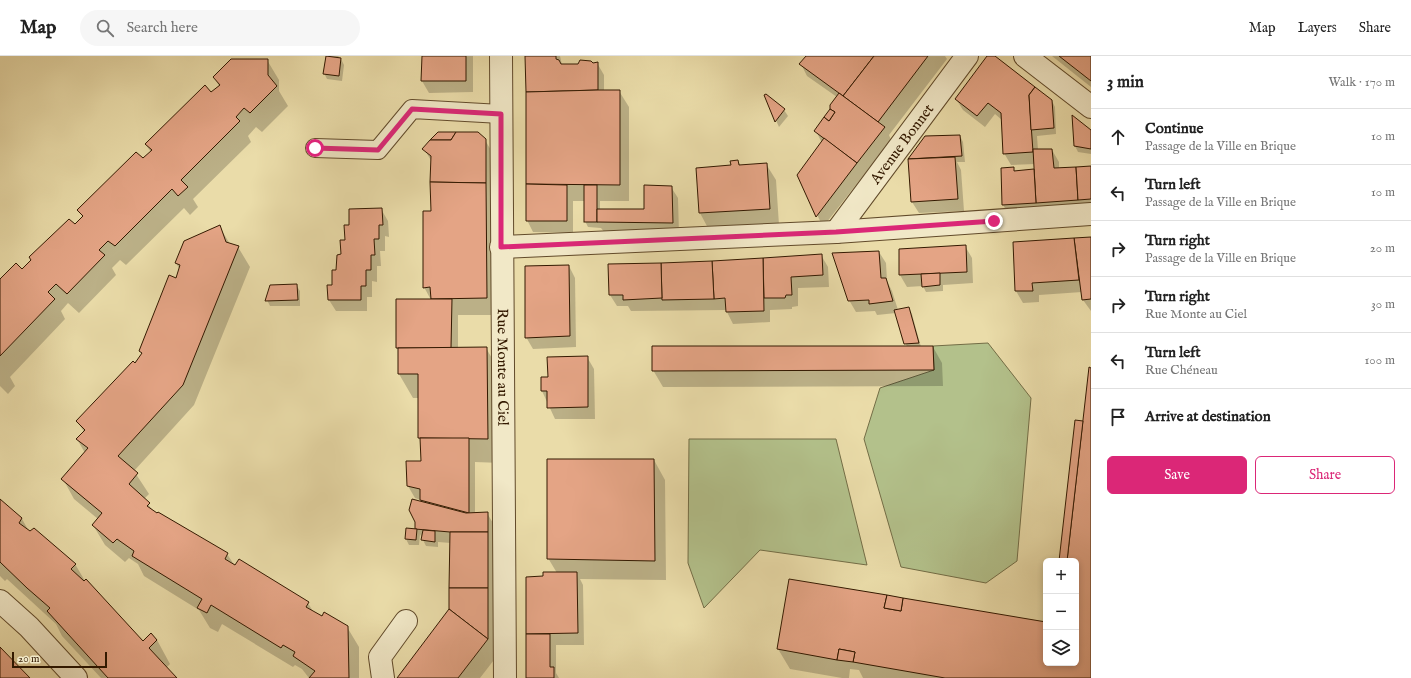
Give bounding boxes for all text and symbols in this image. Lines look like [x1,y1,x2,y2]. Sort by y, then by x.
search box [80,10,360,46]
text: Map [20,16,56,40]
icon: search [94,17,116,39]
text: Search here [126,18,198,37]
text: Map [1249,19,1276,37]
text: Layers [1298,19,1337,37]
text: Share [1359,19,1391,37]
text: 3 min [1107,72,1144,93]
text: Walk · 170 m [1329,74,1395,91]
street label: Avenue Bonnet [865,100,938,189]
text: Continue [1145,119,1203,138]
icon: ahead [1107,126,1129,148]
text: 10 m [1371,128,1395,145]
text: Passage de la Ville en Brique [1145,138,1296,155]
route start [306,139,324,157]
text: Turn left [1145,175,1201,194]
icon: left [1107,182,1129,204]
text: 10 m [1371,184,1395,201]
text: Passage de la Ville en Brique [1145,194,1296,211]
route end [985,212,1003,230]
text: Turn right [1145,231,1210,250]
icon: right [1107,238,1129,260]
text: 20 m [1370,240,1395,257]
text: Passage de la Ville en Brique [1145,250,1296,267]
text: Turn right [1145,287,1210,306]
icon: right [1107,294,1129,316]
text: 30 m [1371,296,1395,313]
text: Rue Monte au Ciel [1145,306,1247,323]
street label: Rue Monte au Ciel [493,308,512,427]
text: Turn left [1145,343,1201,362]
icon: left [1107,350,1129,372]
text: 100 m [1365,352,1395,369]
text: Rue Chéneau [1145,362,1218,379]
icon: arrive [1107,406,1129,428]
text: Arrive at destination [1145,407,1271,426]
button: Save [1107,456,1247,494]
button: Share [1255,456,1395,494]
map controls [1043,558,1079,666]
button: + [1043,558,1079,594]
button: − [1043,594,1079,630]
button: layers [1043,630,1079,666]
scale bar [12,650,107,669]
text: 20 m [18,652,39,666]

